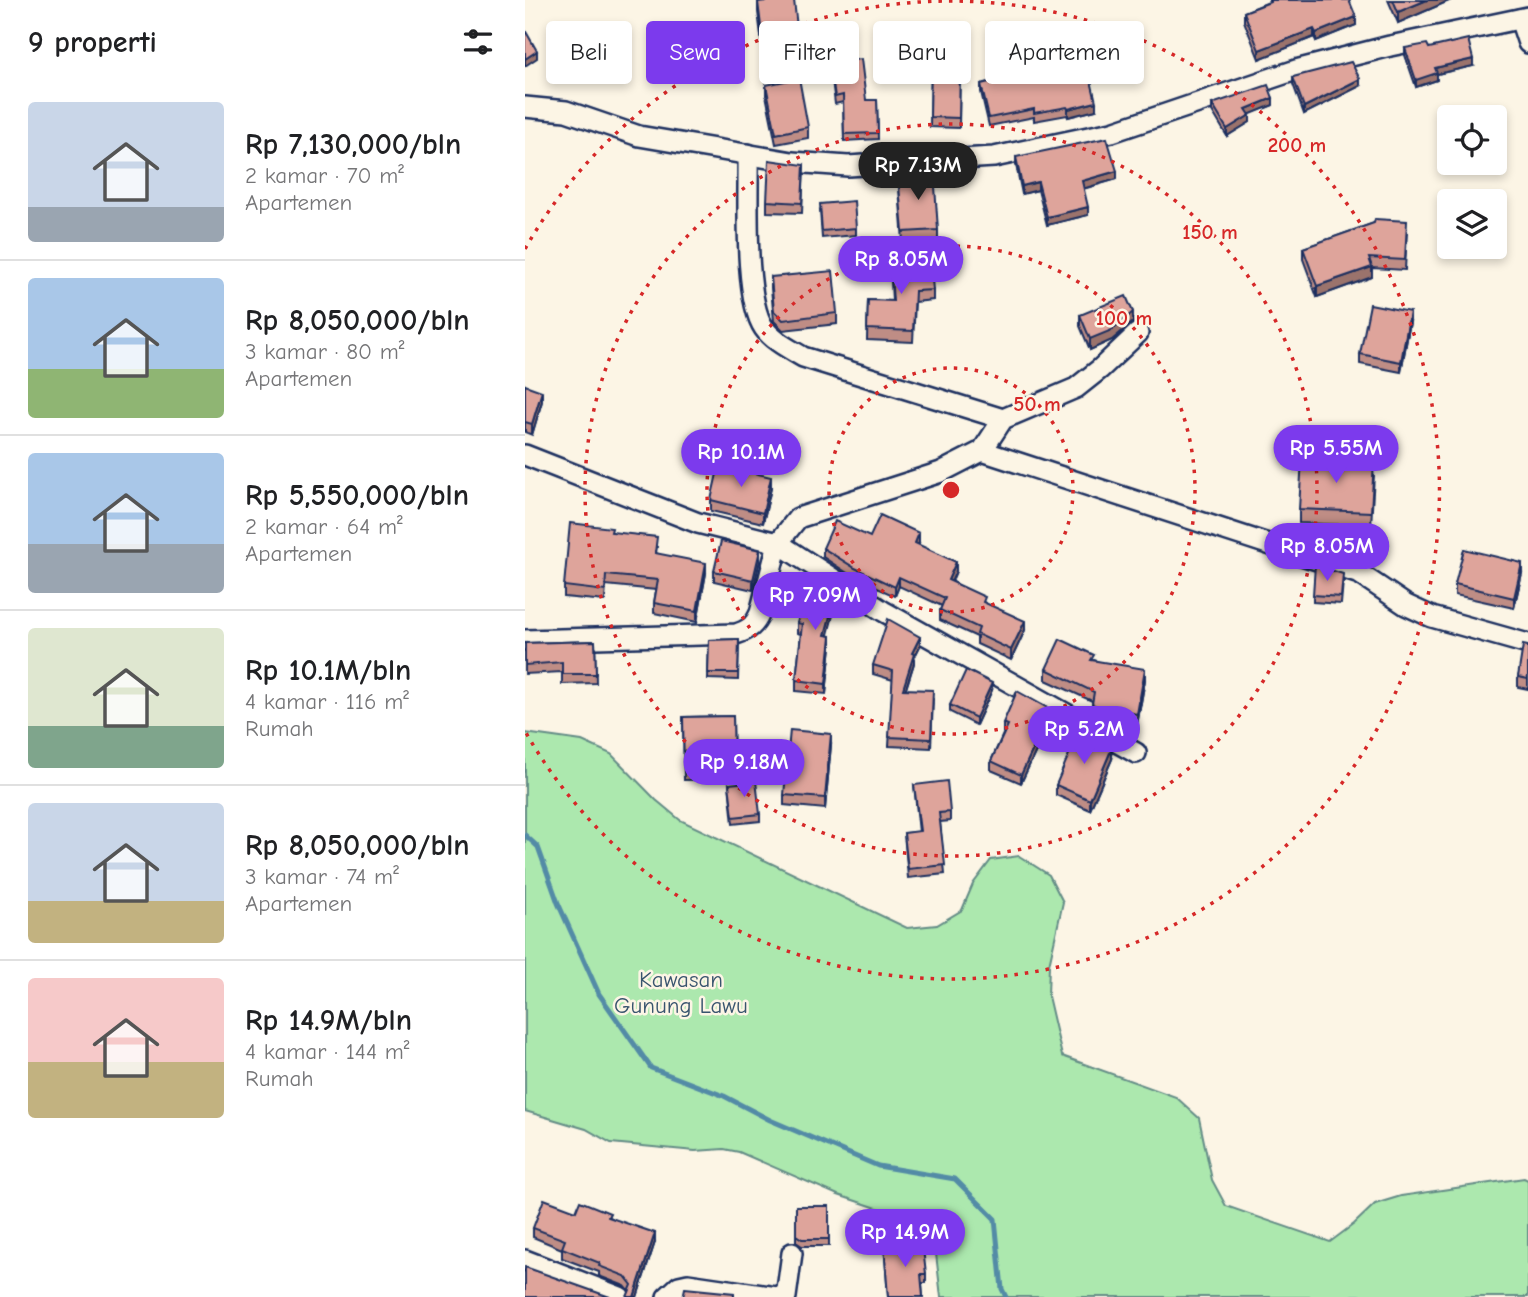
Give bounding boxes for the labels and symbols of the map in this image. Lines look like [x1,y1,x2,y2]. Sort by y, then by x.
text: 200 m [1268,133,1326,157]
pin: Rp 7.13M [846,142,990,202]
text: 150 m [1182,220,1238,244]
pin: Rp 8.05M [829,236,973,296]
text: 100 m [1096,306,1152,330]
text: 50 m [1013,392,1061,416]
pin: Rp 5.55M [1264,426,1408,485]
pin: Rp 10.1M [669,430,813,489]
centre of rings [939,478,963,502]
pin: Rp 8.05M [1255,524,1399,583]
pin: Rp 7.09M [743,572,887,632]
pin: Rp 5.2M [1019,706,1149,766]
pin: Rp 9.18M [672,740,816,799]
park label: Kawasan Gunung Lawu [614,966,748,1019]
pin: Rp 14.9M [833,1210,977,1269]

